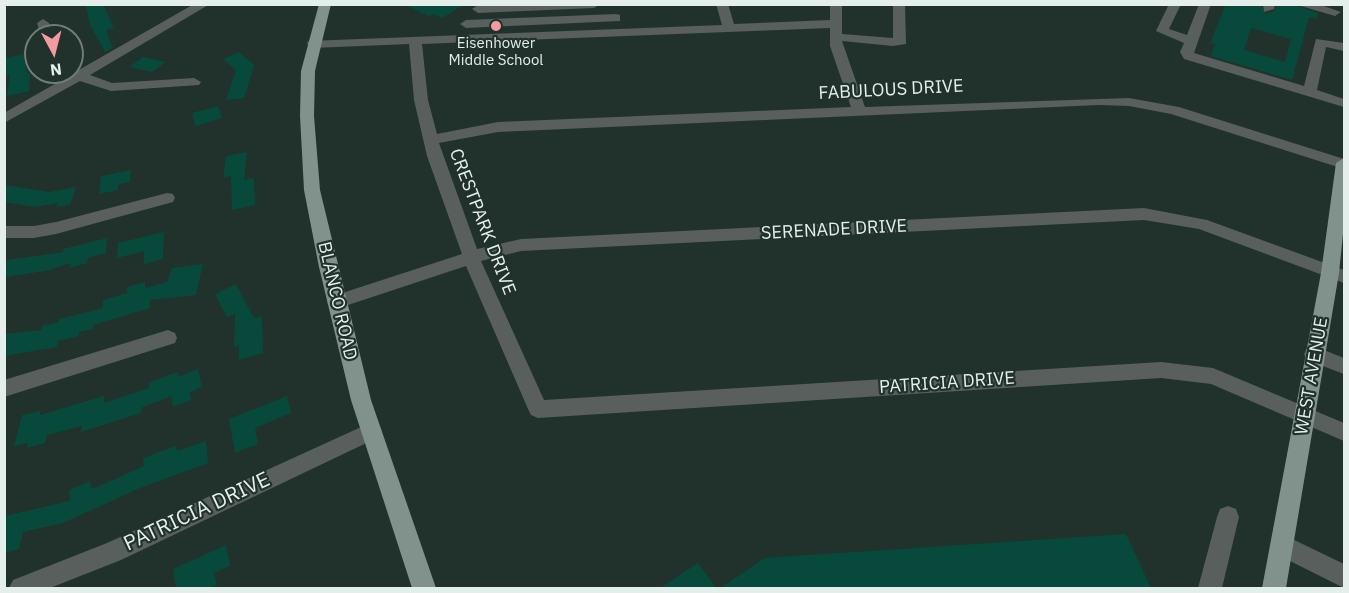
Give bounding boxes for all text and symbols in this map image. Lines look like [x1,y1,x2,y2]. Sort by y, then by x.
marker: Eisenhower Middle School [489,19,503,33]
north arrow [24,24,84,84]
place label: Eisenhower Middle School [449,35,543,70]
text: N [49,59,63,81]
street label: FABULOUS DRIVE [818,75,964,105]
street label: CRESTPARK DRIVE [444,146,520,298]
street label: SERENADE DRIVE [760,215,908,245]
street label: BLANCO ROAD [313,240,361,362]
street label: WEST AVENUE [1291,316,1333,436]
street label: PATRICIA DRIVE [878,367,1016,399]
street label: PATRICIA DRIVE [120,467,274,557]

